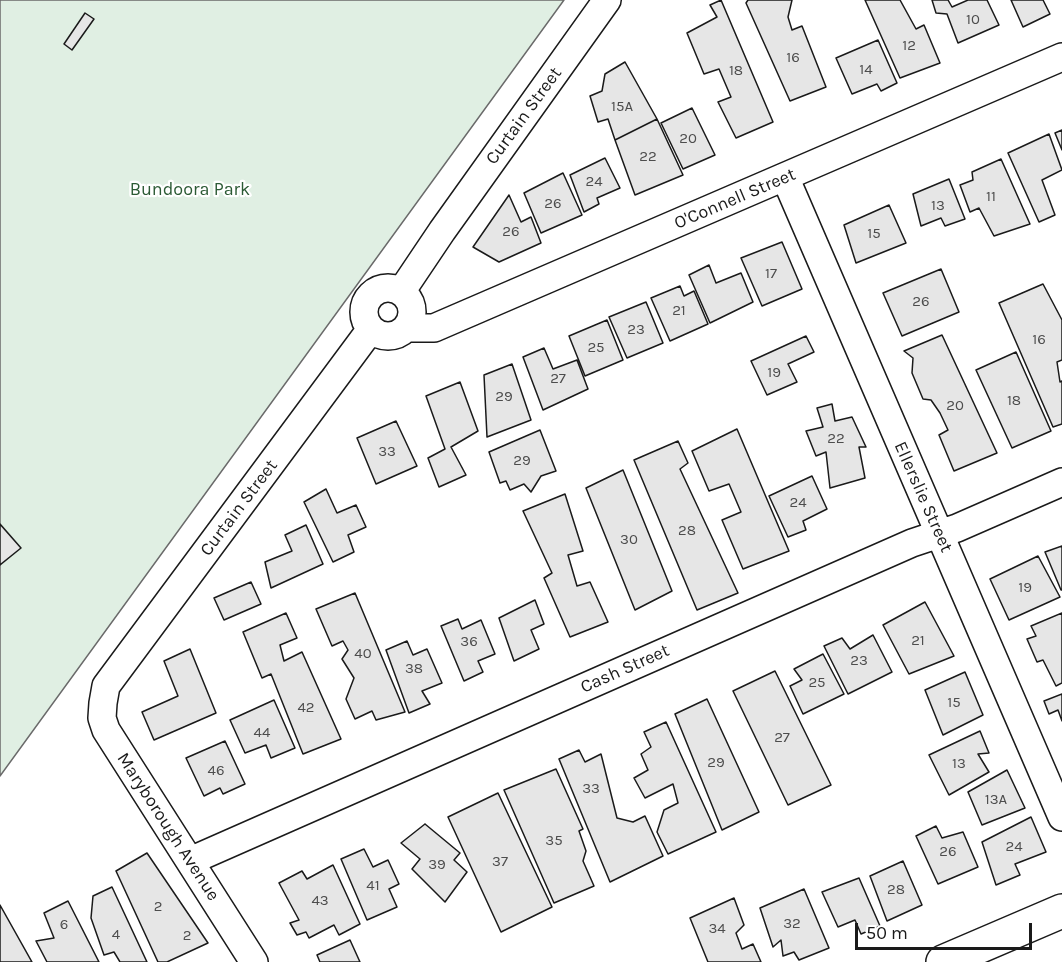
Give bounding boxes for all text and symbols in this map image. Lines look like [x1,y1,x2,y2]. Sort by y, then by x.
house number: 10 [966,11,980,29]
house number: 12 [902,37,916,55]
house number: 16 [786,49,800,67]
house number: 14 [859,61,873,79]
house number: 18 [729,62,743,80]
street label: Curtain Street [481,63,567,169]
house number: 15A [611,98,633,116]
house number: 20 [679,130,697,148]
house number: 22 [639,148,657,166]
street label: O'Connell Street [671,164,799,234]
house number: 24 [585,173,603,191]
park label: Bundoora Park [130,179,250,201]
house number: 11 [986,188,996,206]
house number: 26 [544,195,562,213]
house number: 13 [931,197,945,215]
house number: 26 [502,223,520,241]
house number: 15 [867,225,881,243]
house number: 17 [765,265,777,283]
house number: 26 [912,293,930,311]
house number: 21 [672,302,686,320]
house number: 23 [627,321,645,339]
house number: 16 [1032,331,1046,349]
house number: 25 [587,339,605,357]
house number: 19 [767,364,781,382]
house number: 27 [550,370,566,388]
house number: 29 [495,388,513,406]
house number: 18 [1007,392,1021,410]
house number: 20 [946,397,964,415]
house number: 22 [827,430,845,448]
street label: Ellerslie Street [889,438,957,556]
house number: 33 [378,443,396,461]
house number: 29 [513,452,531,470]
street label: Curtain Street [196,456,282,560]
house number: 24 [789,494,807,512]
house number: 28 [678,522,696,540]
house number: 30 [620,531,638,549]
house number: 19 [1018,579,1032,597]
house number: 21 [911,632,925,650]
house number: 36 [460,633,478,651]
street label: Cash Street [577,640,673,698]
house number: 40 [354,645,372,663]
house number: 23 [850,652,868,670]
house number: 38 [405,660,423,678]
house number: 25 [808,674,826,692]
house number: 15 [947,694,961,712]
house number: 42 [297,699,315,717]
house number: 44 [254,724,270,742]
house number: 27 [774,729,790,747]
street label: Maryborough Avenue [112,749,224,905]
house number: 29 [707,754,725,772]
house number: 13 [952,755,966,773]
house number: 46 [208,762,224,780]
house number: 33 [582,780,600,798]
house number: 13A [985,791,1007,809]
house number: 35 [545,832,563,850]
house number: 24 [1005,838,1023,856]
house number: 26 [939,843,957,861]
house number: 37 [492,853,508,871]
house number: 39 [428,856,446,874]
house number: 41 [366,877,380,895]
house number: 28 [887,881,905,899]
house number: 43 [311,892,329,910]
house number: 2 [154,898,162,916]
scale bar [858,911,1035,949]
house number: 32 [783,915,801,933]
house number: 6 [60,916,68,934]
house number: 34 [708,920,726,938]
text: 50 m [866,922,908,944]
house number: 4 [112,926,120,944]
house number: 2 [183,927,191,945]

